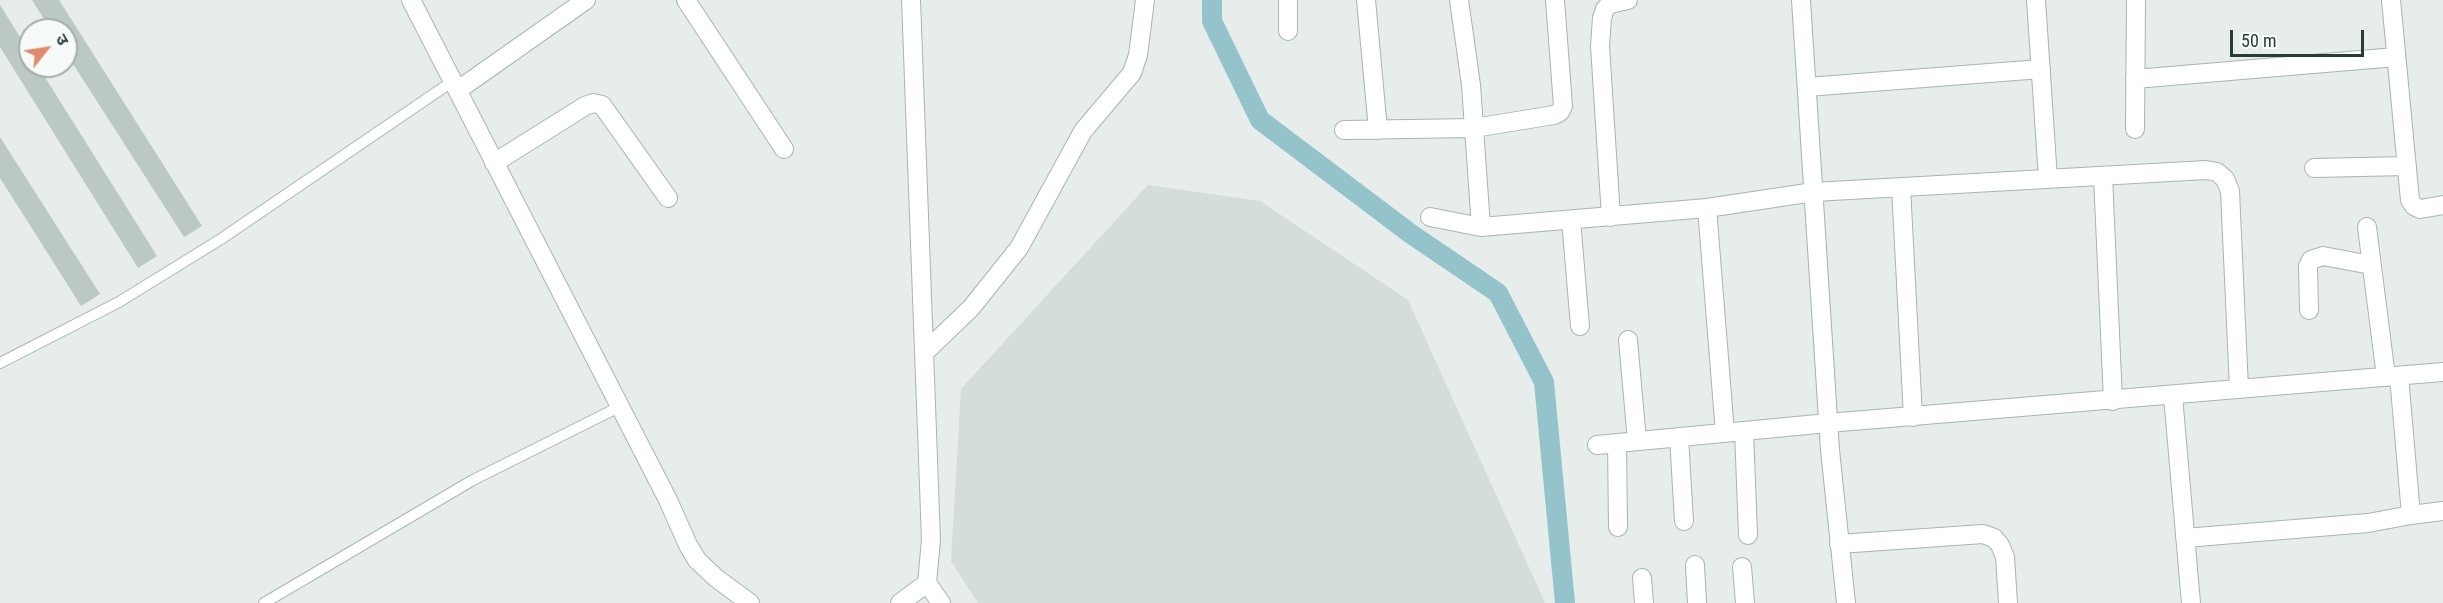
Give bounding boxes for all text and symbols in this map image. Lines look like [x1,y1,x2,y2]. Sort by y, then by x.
north arrow [18,18,78,78]
scale bar [2233,18,2366,56]
text: 50 m [2241,30,2276,51]
text: उ [52,31,73,49]

